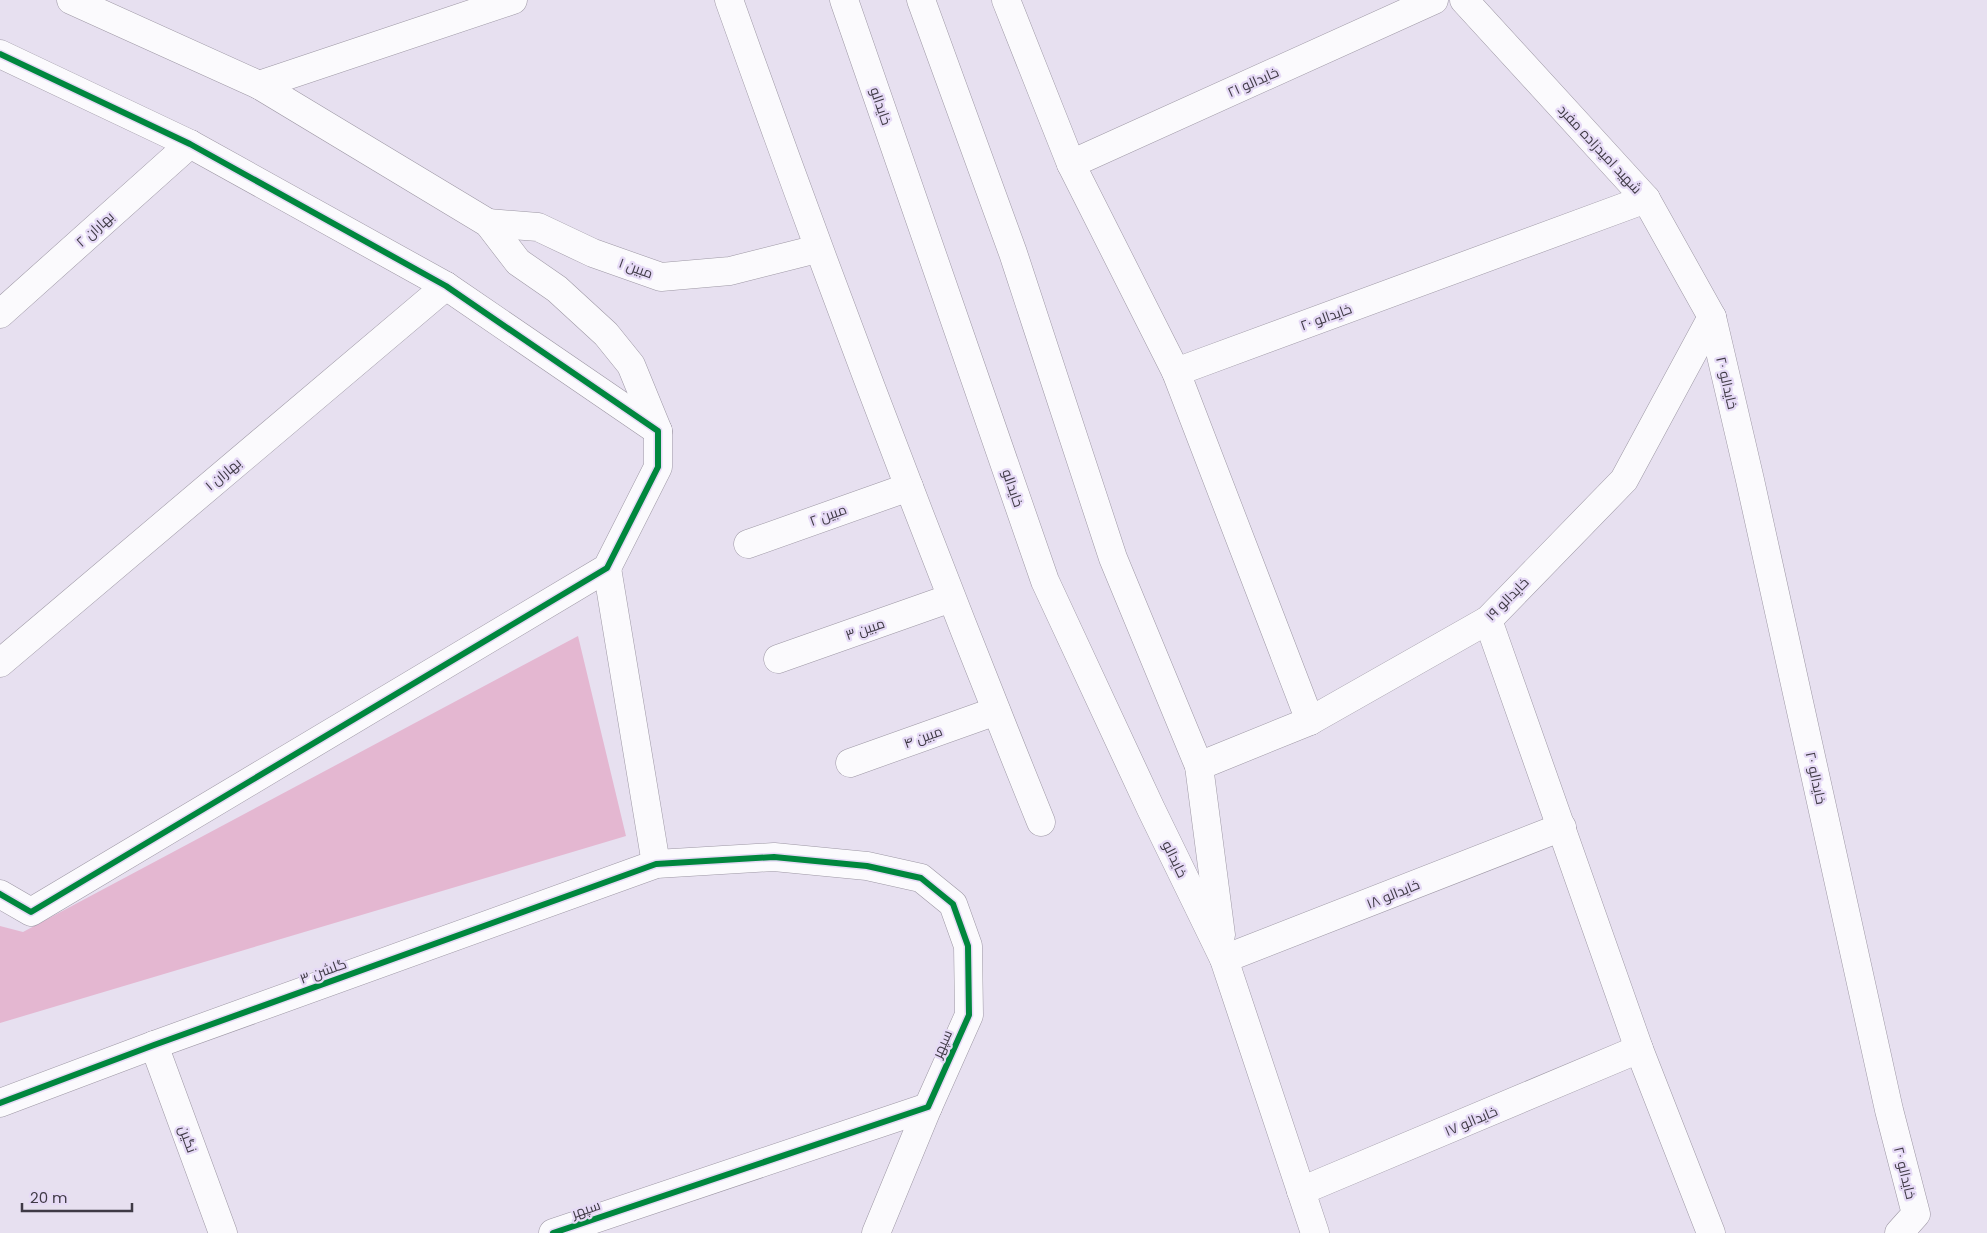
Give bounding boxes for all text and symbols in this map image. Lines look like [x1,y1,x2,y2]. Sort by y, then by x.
street label: خایدالو ۲۱ [1224,62,1282,102]
street label: خایدالو [865,84,897,128]
street label: شهید امیدزاده مفرد [1553,100,1647,198]
street label: بهاران ۲ [72,207,118,251]
street label: مبین ۱ [616,253,656,283]
street label: خایدالو ۲۰ [1297,298,1355,336]
street label: خایدالو ۲۰ [1711,355,1743,411]
street label: بهاران ۱ [201,453,245,495]
street label: خایدالو [997,466,1029,510]
street label: مبین ۲ [807,499,849,531]
street label: خایدالو ۱۹ [1481,573,1533,625]
street label: مبین ۳ [843,613,887,645]
street label: مبین ۴ [901,721,945,753]
street label: خایدالو ۲۰ [1801,750,1831,806]
street label: خایدالو [1157,837,1193,881]
street label: خایدالو ۱۸ [1363,874,1423,914]
street label: گلشن ۳ [297,953,349,989]
street label: سپهر [927,1027,957,1062]
street label: خایدالو ۱۷ [1441,1101,1501,1141]
street label: نگین [174,1123,202,1155]
street label: خایدالو ۲۰ [1889,1145,1921,1201]
scale bar [22,1180,132,1212]
text: 20 m [30,1187,68,1208]
street label: سپهر [568,1195,603,1224]

